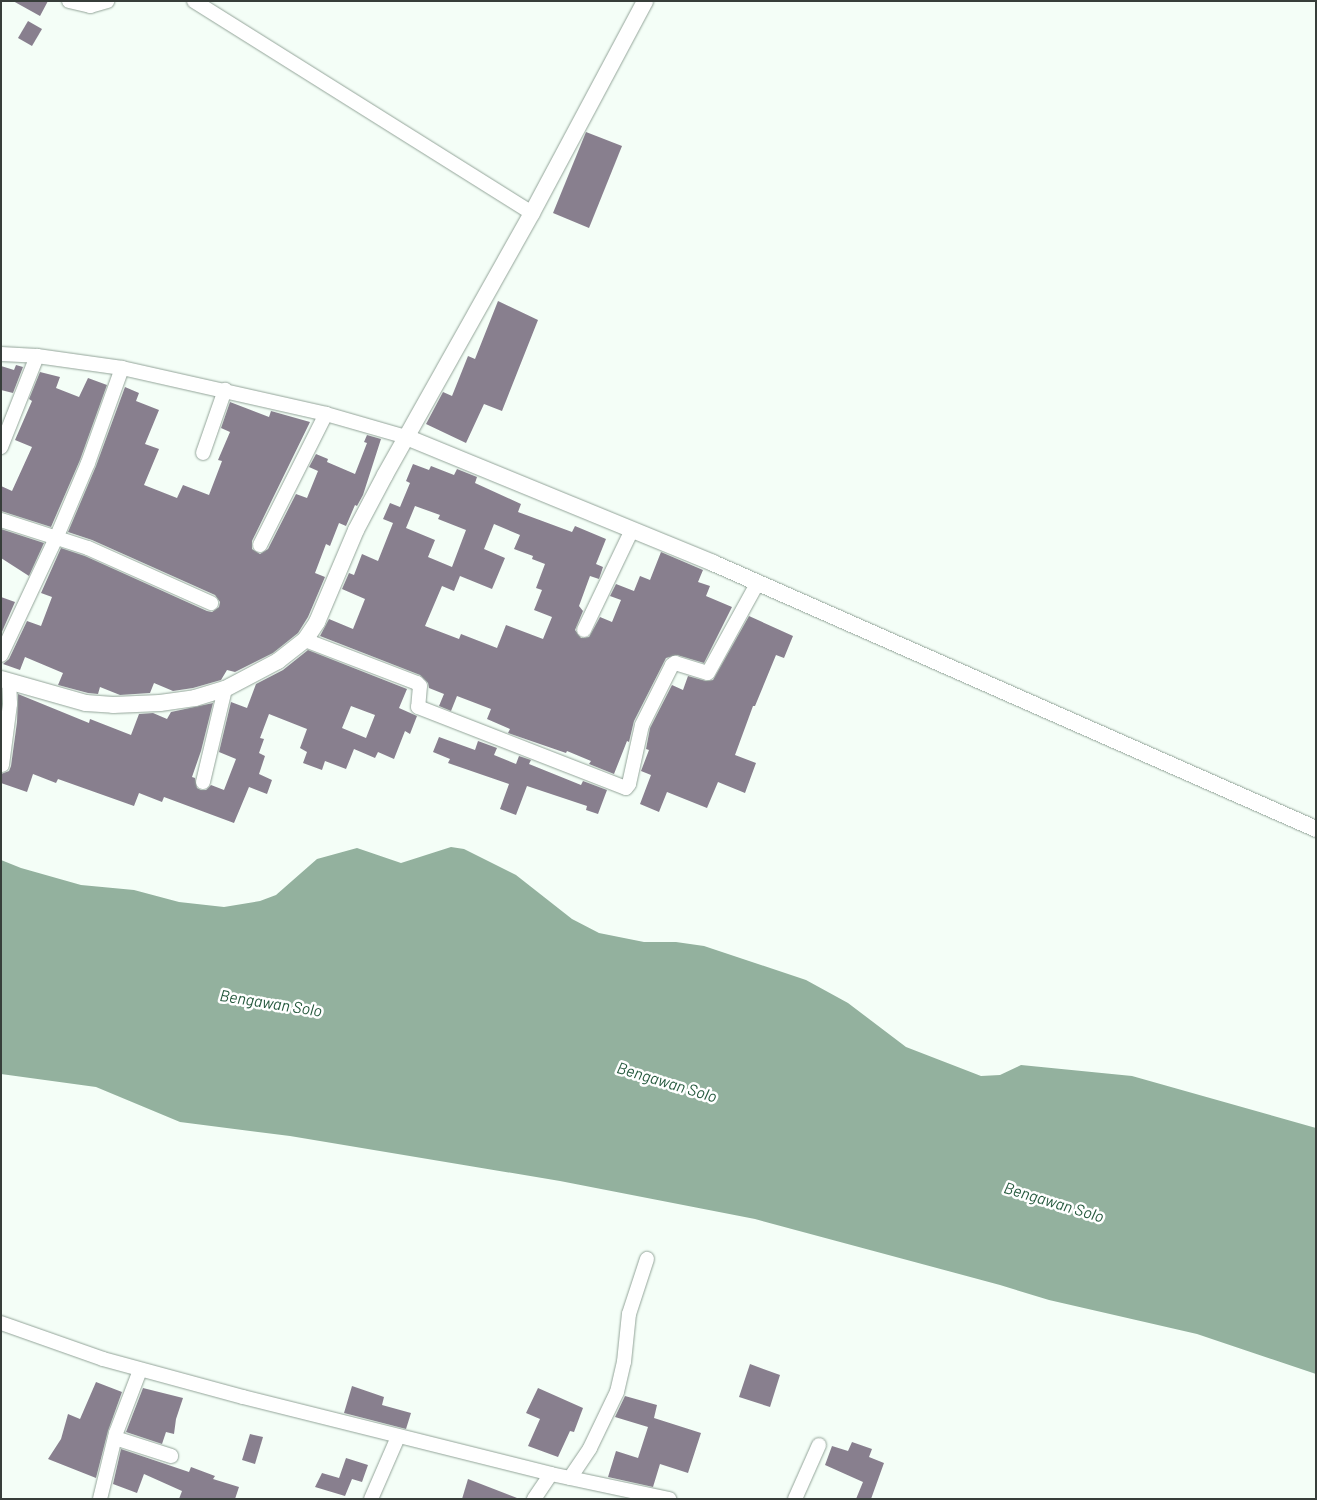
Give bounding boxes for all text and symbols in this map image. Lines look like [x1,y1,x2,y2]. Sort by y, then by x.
water label: Bengawan Solo [218,985,324,1021]
water label: Bengawan Solo [615,1058,719,1106]
water label: Bengawan Solo [1002,1178,1106,1226]

